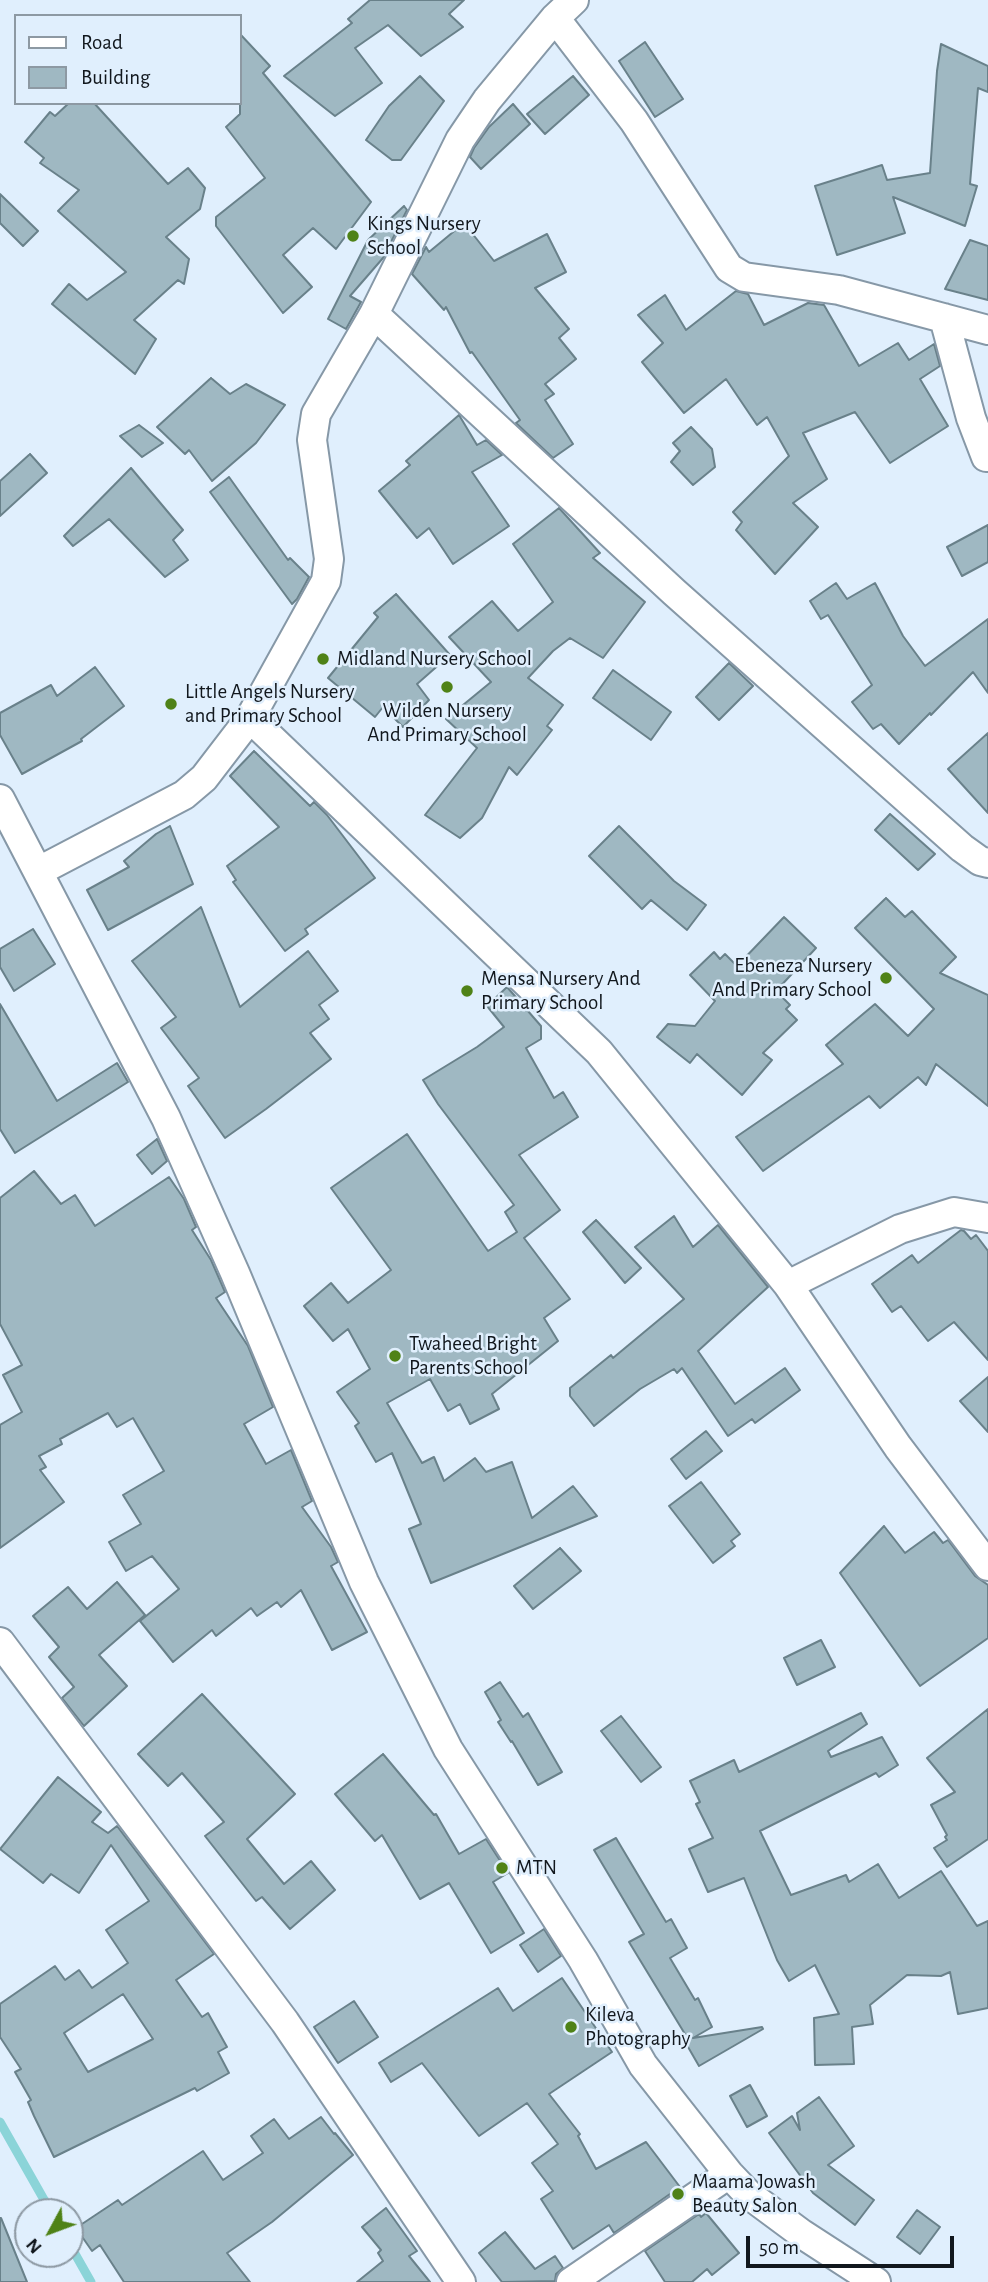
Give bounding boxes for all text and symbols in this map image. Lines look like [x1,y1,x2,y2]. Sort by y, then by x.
legend [14,14,242,105]
text: Road [81,32,123,53]
text: Building [81,67,150,88]
place label: Kings Nursery School [367,211,481,261]
marker: Kings Nursery School [345,228,361,244]
place label: Midland Nursery School [337,646,532,672]
marker: Midland Nursery School [315,651,331,667]
place label: Little Angels Nursery and Primary School [185,679,355,729]
marker: Wilden Nursery And Primary School [439,679,455,695]
marker: Little Angels Nursery and Primary School [163,696,179,712]
place label: Wilden Nursery And Primary School [367,698,527,748]
place label: Ebeneza Nursery And Primary School [712,953,872,1003]
place label: Mensa Nursery And Primary School [481,966,641,1016]
marker: Ebeneza Nursery And Primary School [878,970,894,986]
marker: Mensa Nursery And Primary School [459,983,475,999]
place label: Twaheed Bright Parents School [409,1331,537,1381]
marker: Twaheed Bright Parents School [387,1348,403,1364]
place label: MTN [516,1855,557,1881]
marker: MTN [494,1860,510,1876]
place label: Kileva Photography [585,2002,691,2052]
marker: Kileva Photography [563,2019,579,2035]
place label: Maama Jowash Beauty Salon [692,2169,816,2219]
marker: Maama Jowash Beauty Salon [670,2186,686,2202]
north arrow [14,2198,84,2268]
scale bar [750,2222,958,2266]
text: N [23,2235,46,2257]
text: 50 m [759,2237,799,2258]

